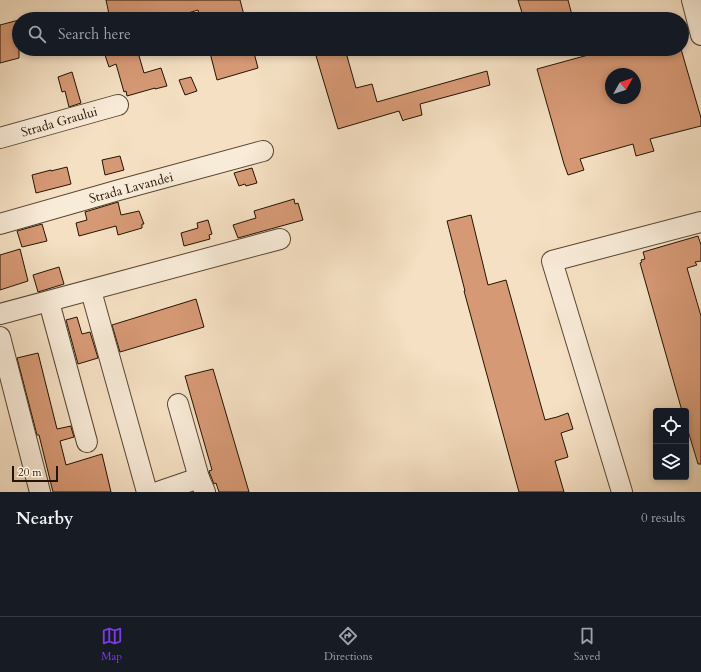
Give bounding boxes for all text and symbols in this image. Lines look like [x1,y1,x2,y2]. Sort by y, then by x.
search box [12,12,689,56]
icon: search [26,23,48,45]
text: Search here [58,24,131,44]
north arrow [605,68,641,104]
street label: Strada Graului [19,102,100,141]
street label: Strada Lavandei [87,168,176,208]
map controls [653,408,689,480]
button: locate [653,408,689,444]
button: layers [653,444,689,480]
scale bar [12,464,58,483]
text: 20 m [18,465,42,480]
text: Nearby [16,507,73,530]
text: 0 results [641,509,685,527]
tab: Map [101,625,123,664]
tab: Directions [324,625,372,664]
tab: Saved [574,625,600,664]

